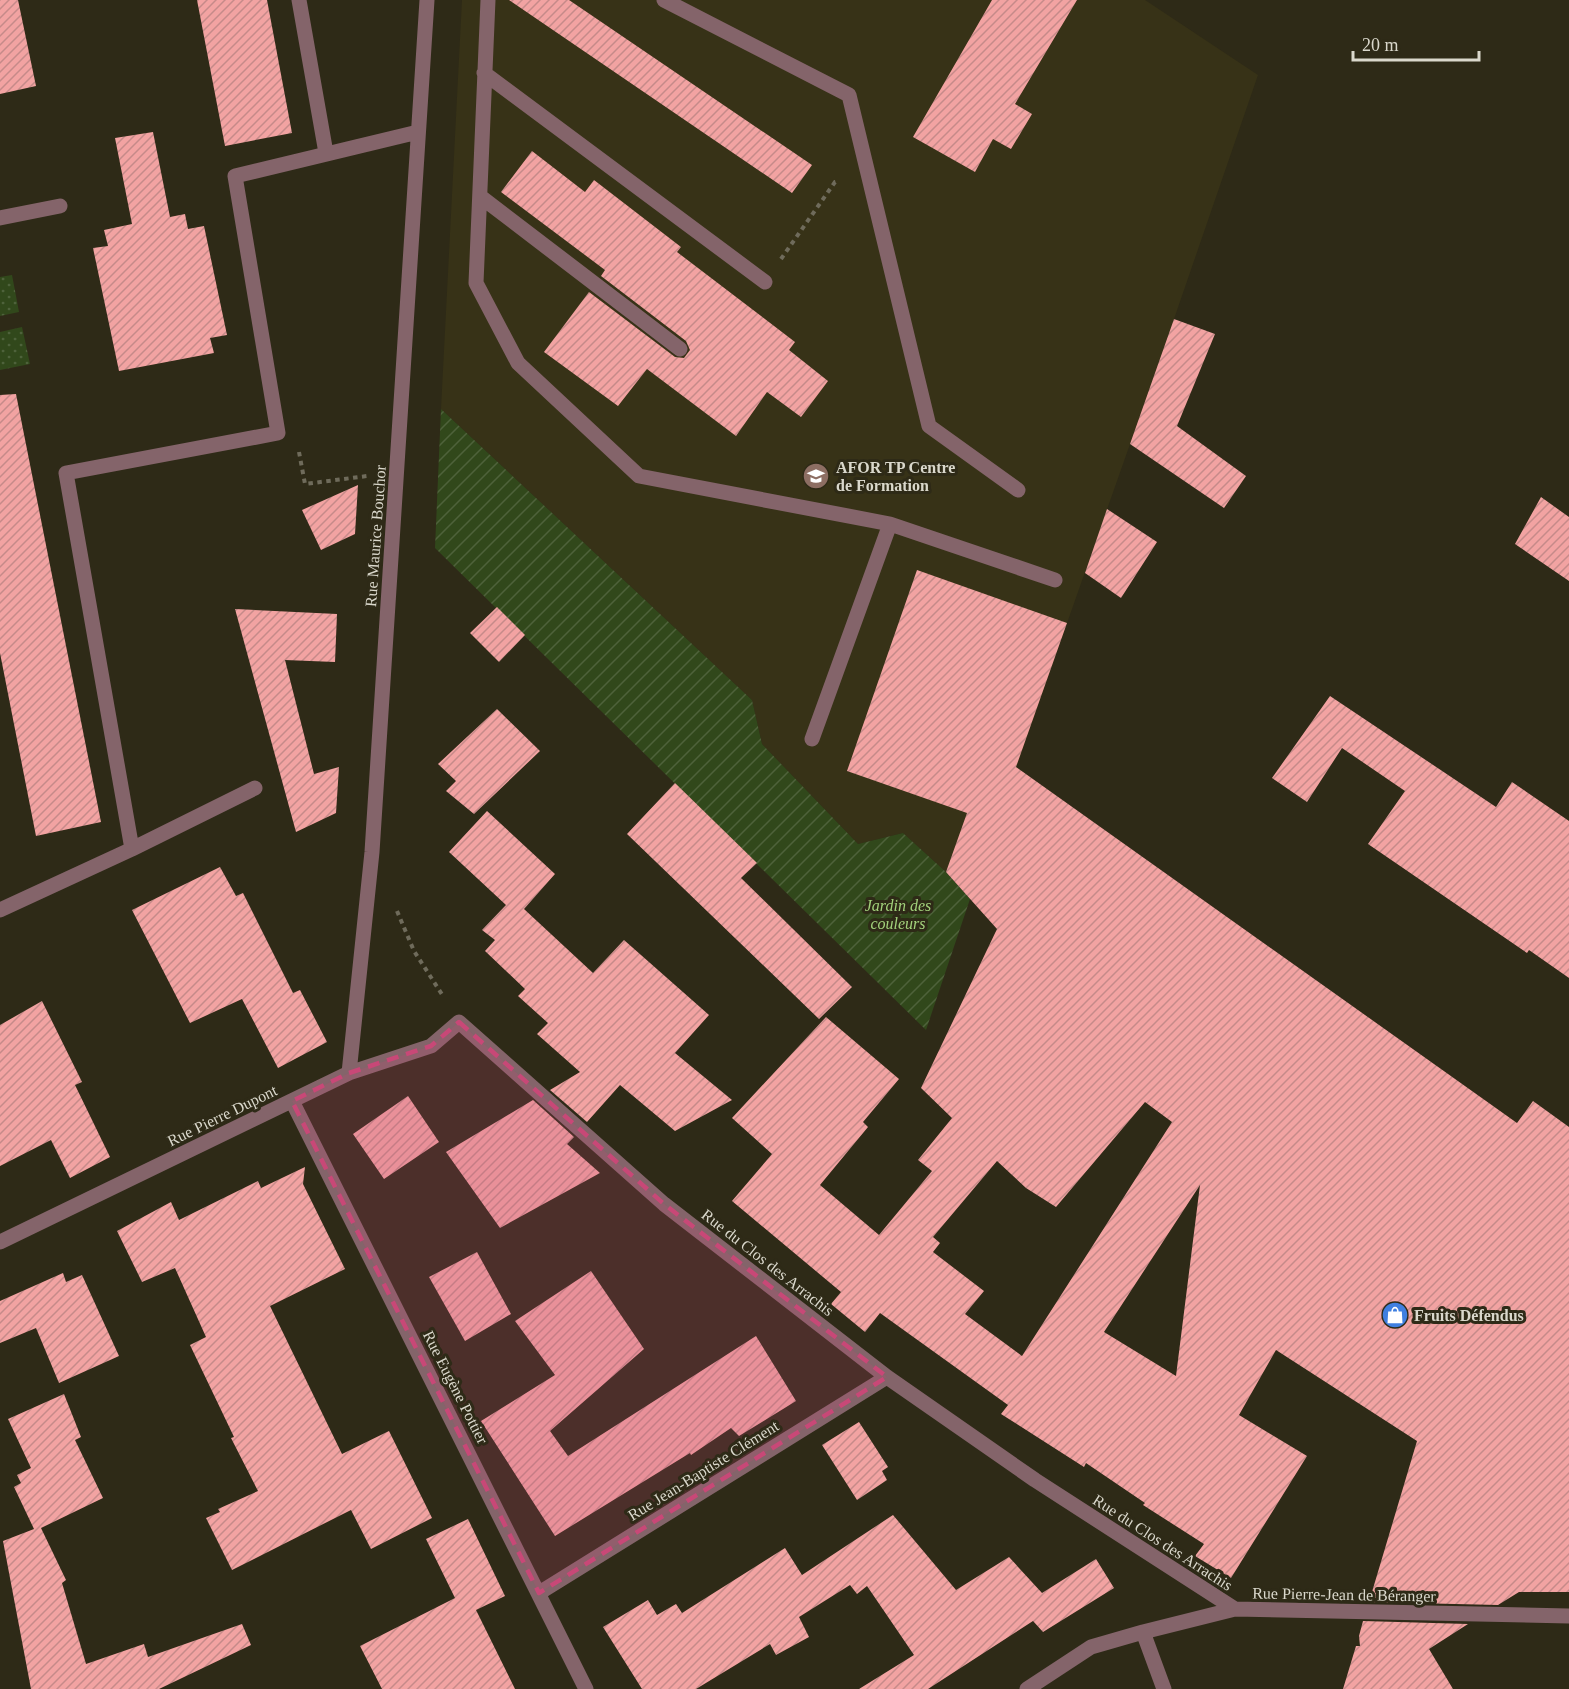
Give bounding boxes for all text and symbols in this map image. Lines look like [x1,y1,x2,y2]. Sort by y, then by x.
scale bar [1353,24,1479,62]
text: 20 m [1362,35,1399,55]
place label: AFOR TP Centre de Formation [836,459,955,494]
school or university icon: AFOR TP Centre de Formation [801,461,831,491]
street label: Rue Maurice Bouchor [362,464,389,608]
park label: Jardin des couleurs [865,897,931,932]
street label: Rue Pierre Dupont [165,1081,281,1150]
street label: Rue du Clos des Arrachis [698,1206,837,1319]
shop icon: Fruits Défendus [1380,1300,1410,1330]
place label: Fruits Défendus [1414,1307,1524,1324]
street label: Rue Eugène Pottier [419,1328,492,1448]
street label: Rue Jean-Baptiste Clément [625,1417,783,1525]
street label: Rue du Clos des Arrachis [1090,1491,1236,1594]
street label: Rue Pierre-Jean de Béranger [1252,1584,1437,1606]

